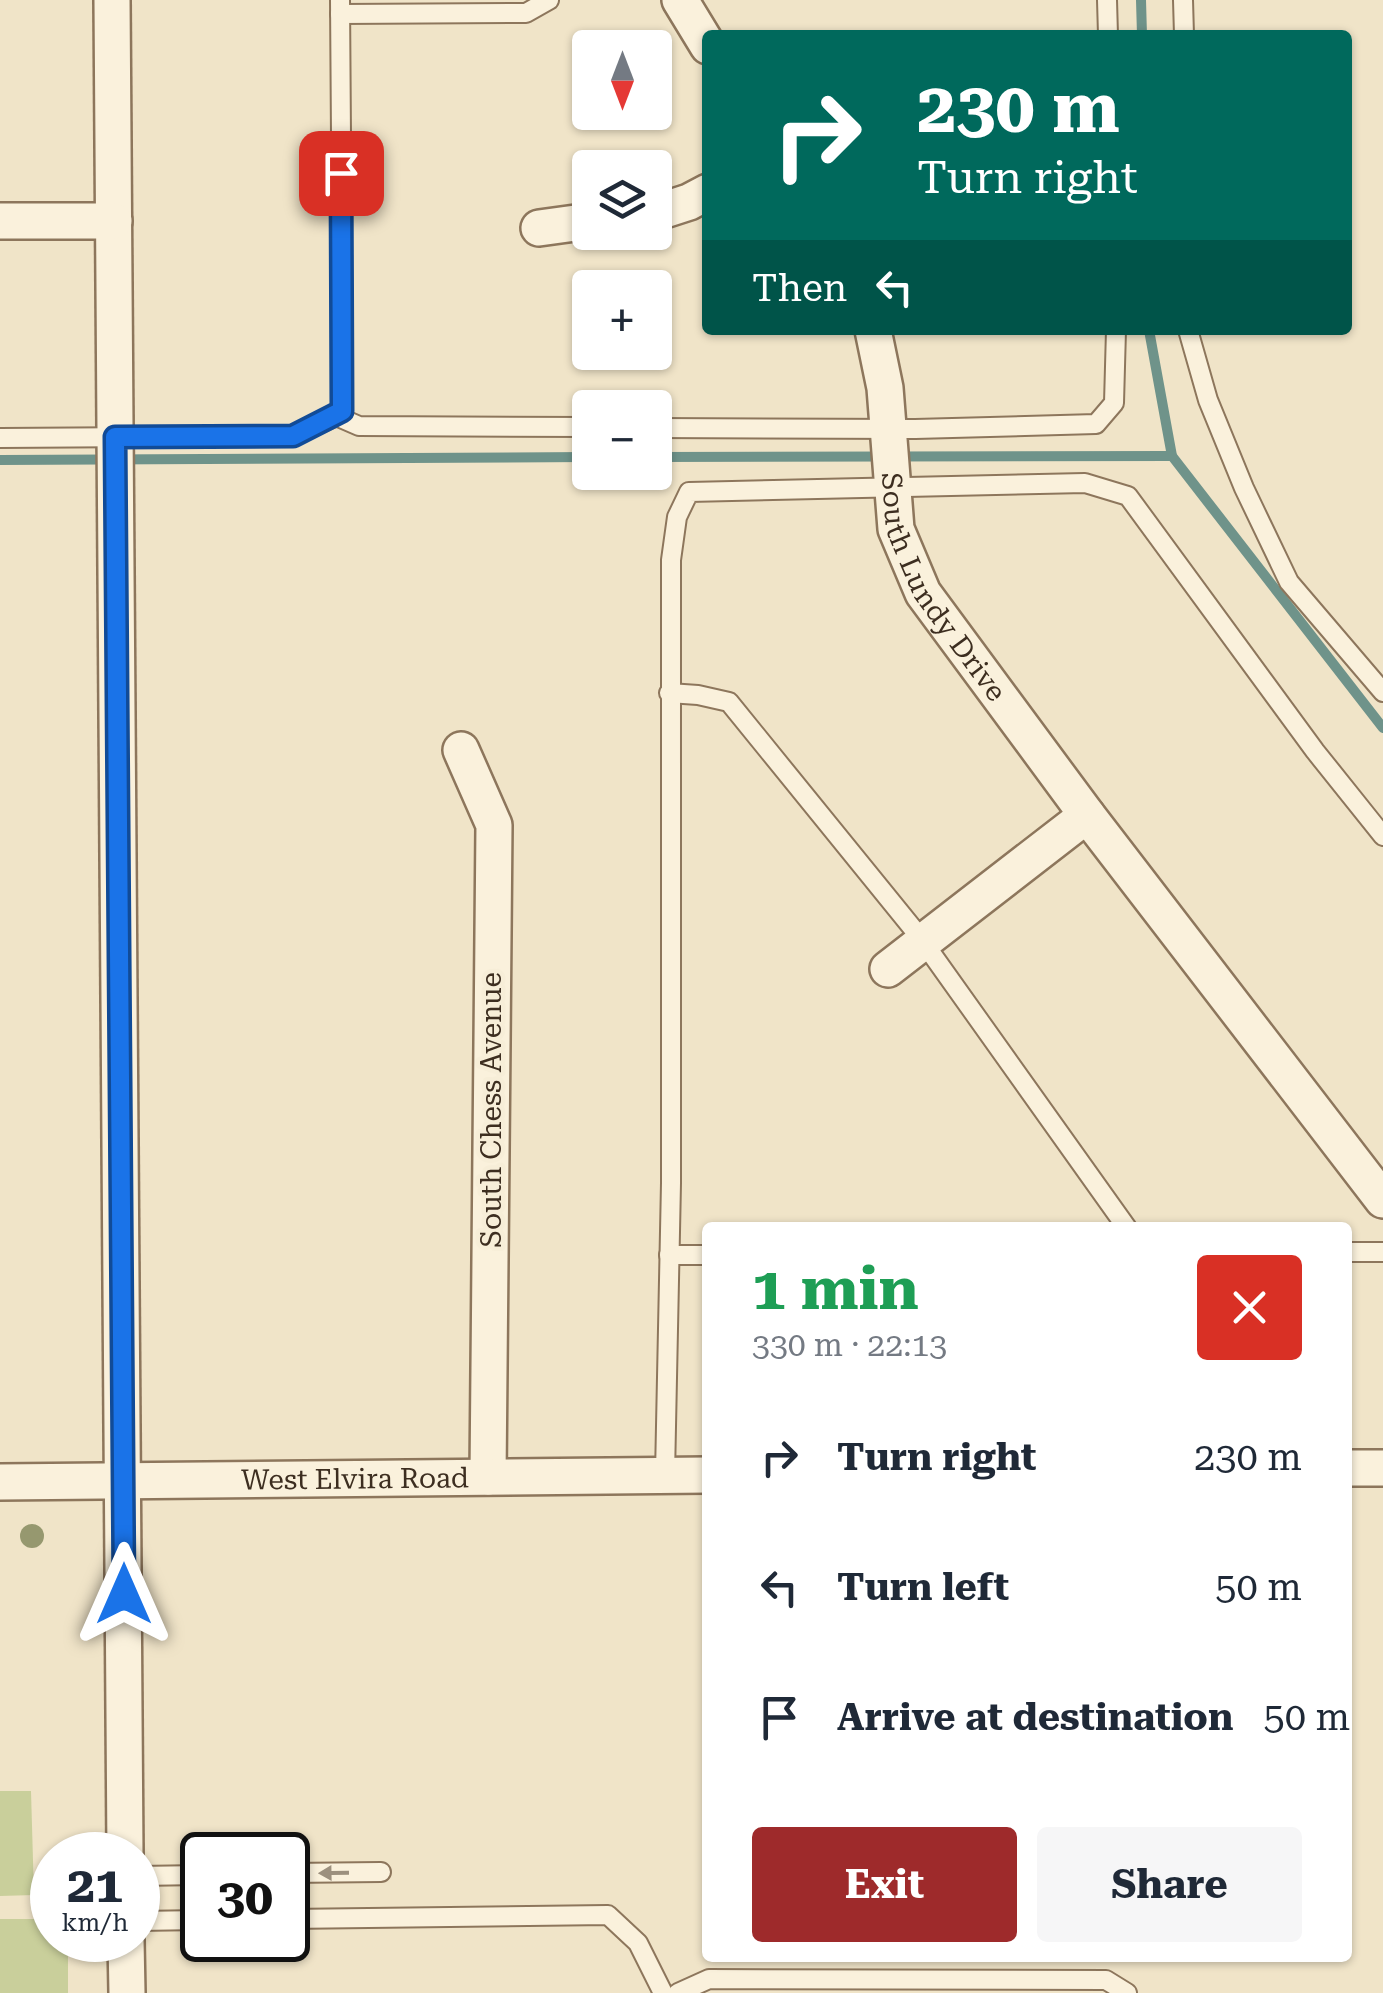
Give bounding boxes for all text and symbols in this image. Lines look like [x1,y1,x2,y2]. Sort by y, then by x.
north arrow [572,30,672,130]
map controls [572,30,672,490]
text: 230 m [917,67,1120,149]
icon: right [752,70,882,200]
pin [299,131,384,216]
icon: arrive [314,146,369,201]
button: layers [572,150,672,250]
text: Turn right [917,151,1138,204]
icon: left [867,260,922,315]
text: Then [752,266,847,310]
button: + [572,270,672,370]
button: − [572,390,672,490]
street label: South Lundy Drive [875,471,1013,707]
street label: South Chess Avenue [475,972,508,1248]
text: 1 min [752,1253,919,1324]
button: close [1197,1255,1302,1360]
text: 330 m · 22:13 [752,1326,947,1364]
icon: right [752,1430,807,1485]
text: Turn right [837,1435,1036,1479]
text: 230 m [1194,1435,1302,1479]
street label: West Elvira Road [241,1461,469,1496]
position arrow [72,1542,176,1646]
icon: left [752,1560,807,1615]
text: Turn left [837,1565,1009,1609]
text: 50 m [1215,1565,1302,1609]
icon: arrive [752,1690,807,1745]
text: Arrive at destination [837,1695,1233,1739]
text: 50 m [1263,1695,1350,1739]
button: Exit [752,1827,1017,1942]
button: Share [1037,1827,1302,1942]
speed limit sign: 30 [180,1832,310,1962]
text: 21 [67,1856,123,1914]
one-way arrow [318,1865,350,1881]
text: km/h [62,1908,128,1937]

